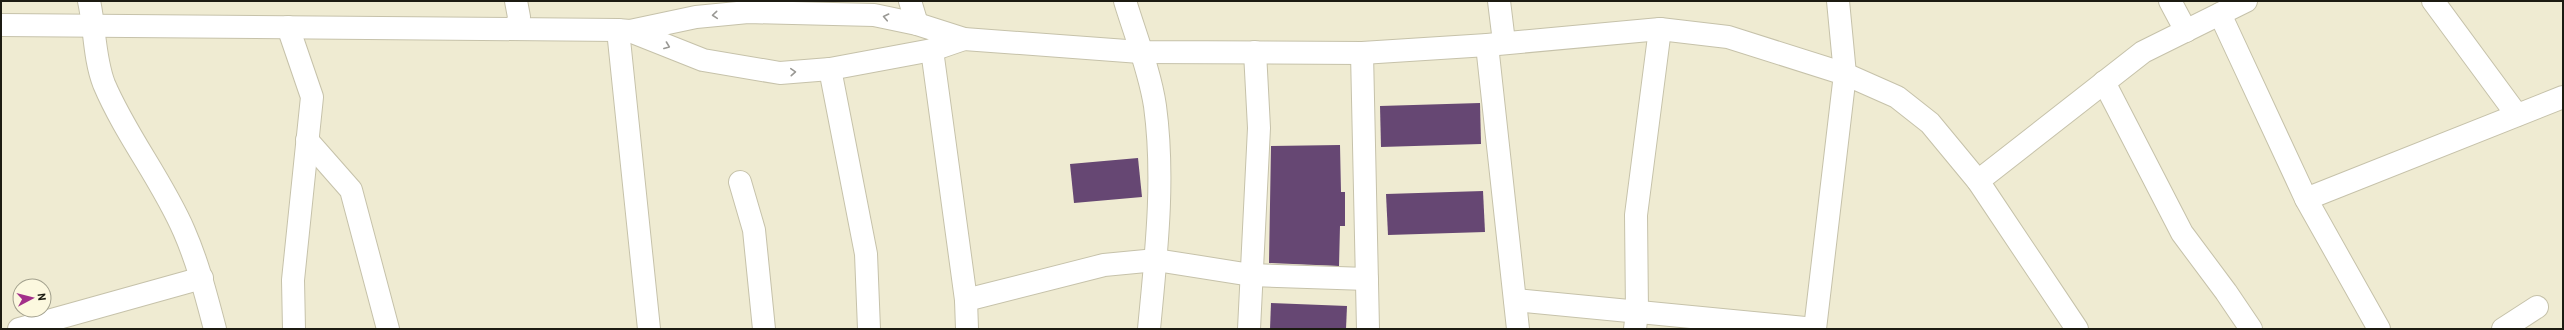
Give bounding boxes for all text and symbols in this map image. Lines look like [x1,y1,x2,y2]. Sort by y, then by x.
one-way arrow [712,11,718,20]
one-way arrow [883,14,889,22]
one-way arrow [663,41,670,49]
one-way arrow [790,68,796,77]
north arrow [12,278,52,318]
text: N [36,292,49,301]

